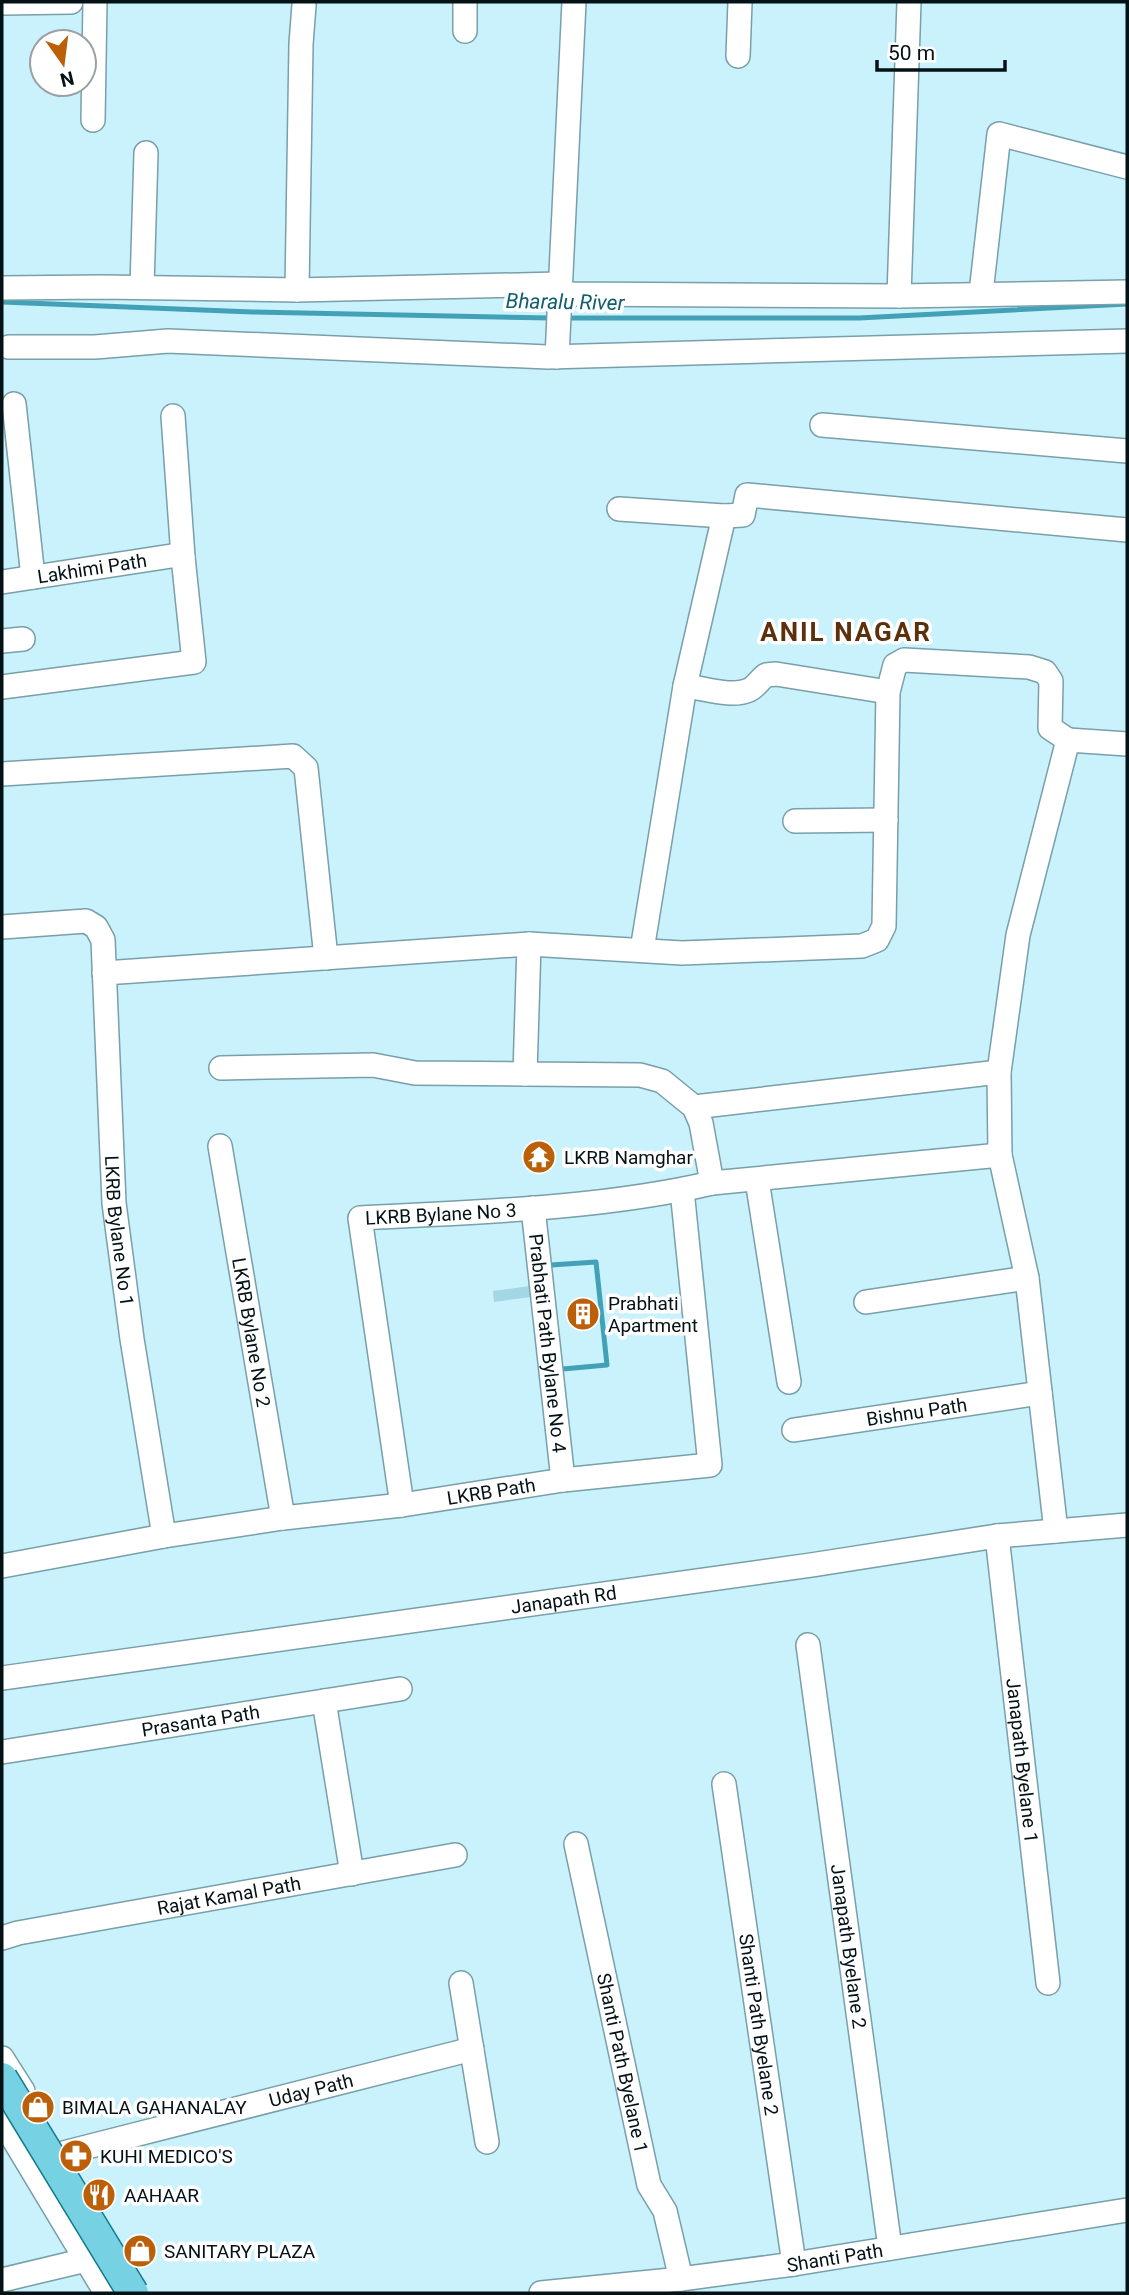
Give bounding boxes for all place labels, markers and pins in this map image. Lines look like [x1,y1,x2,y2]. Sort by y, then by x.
temple icon: LKRB Namghar [520,1138,558,1176]
place label: LKRB Namghar [564,1146,693,1169]
place label: Prabhati Apartment [608,1292,698,1337]
building icon: Prabhati Apartment [564,1295,602,1333]
shop icon: BIMALA GAHANALAY [19,2088,57,2126]
place label: BIMALA GAHANALAY [62,2096,247,2119]
pharmacy icon: KUHI MEDICO'S [57,2137,95,2175]
place label: KUHI MEDICO'S [100,2145,233,2168]
restaurant icon: AAHAAR [80,2176,118,2214]
place label: AAHAAR [124,2184,199,2207]
shop icon: SANITARY PLAZA [121,2232,159,2270]
place label: SANITARY PLAZA [164,2240,316,2263]

